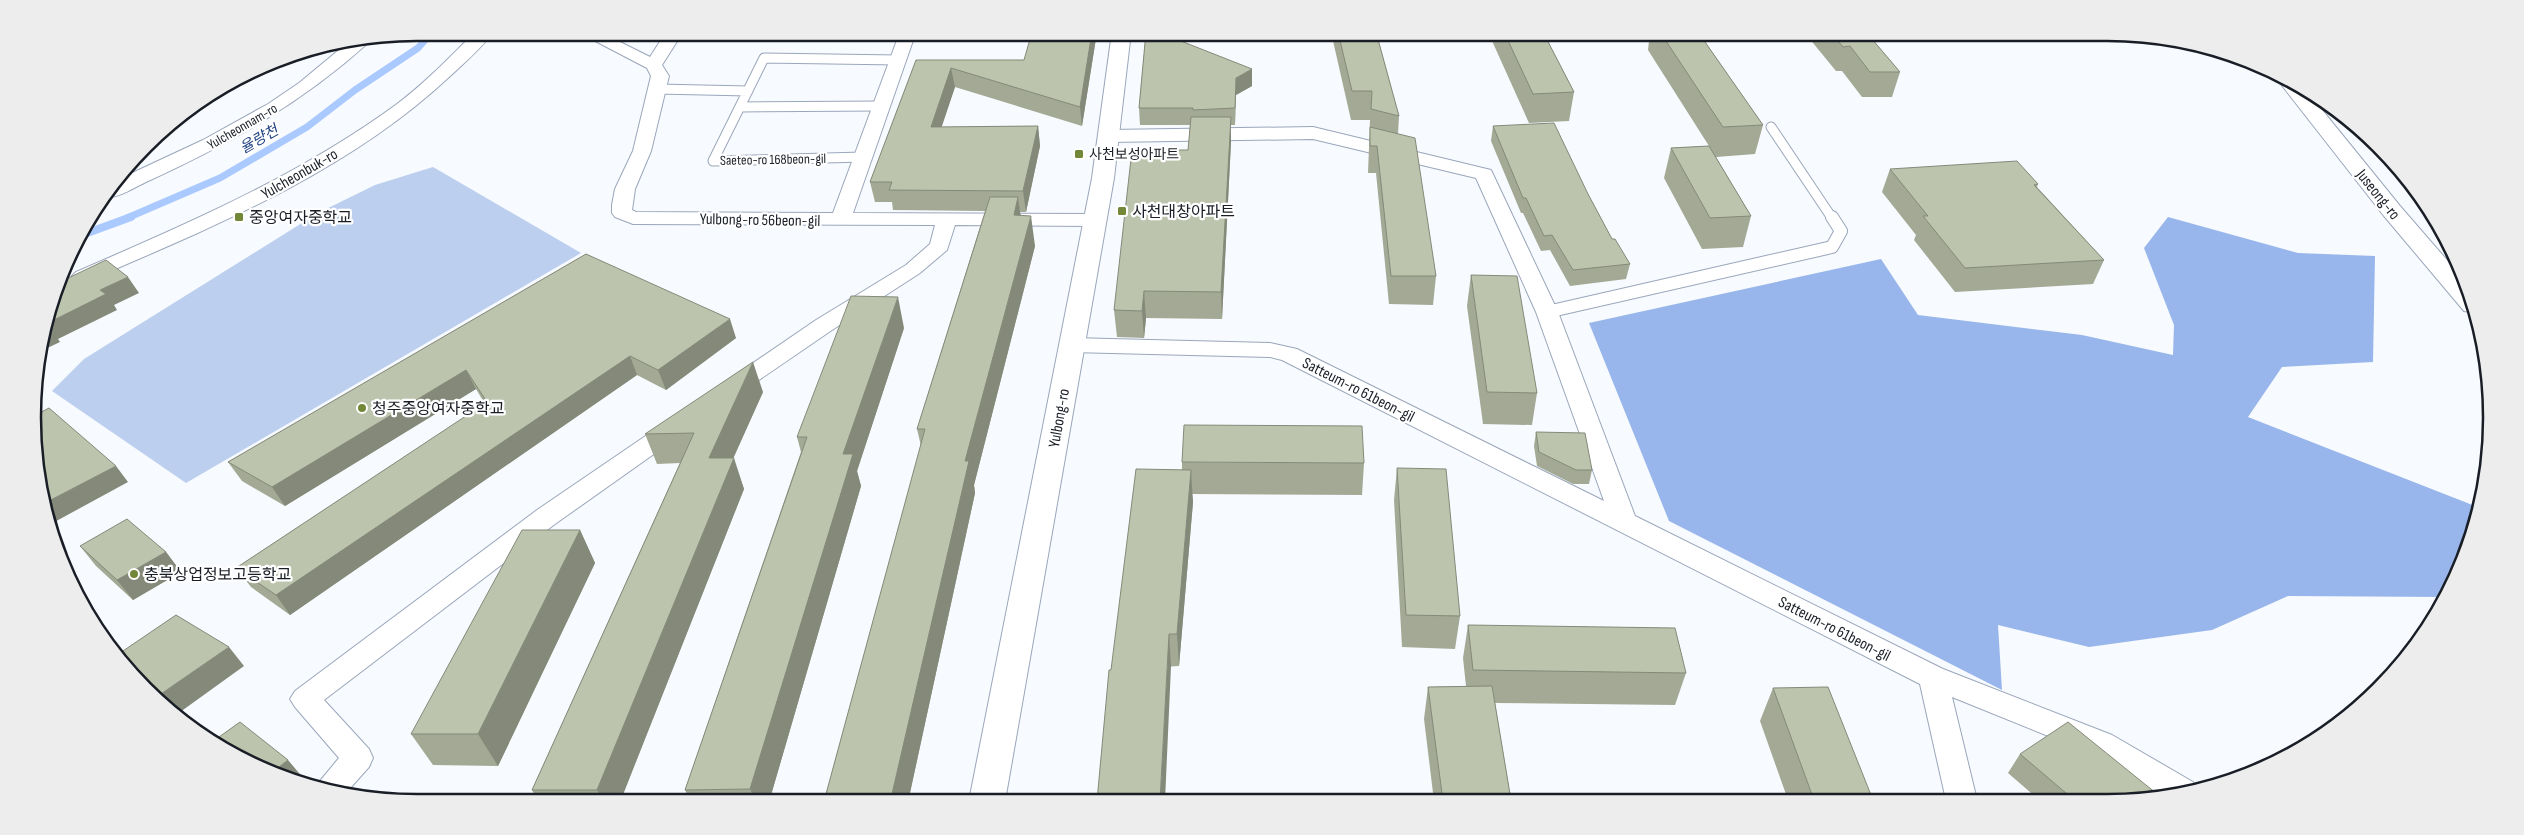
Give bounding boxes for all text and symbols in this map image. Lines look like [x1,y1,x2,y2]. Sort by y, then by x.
street label: Yulcheonnam-ro [204,100,280,153]
water label: 율량천 [237,120,284,158]
street label: Yulcheonbuk-ro [258,145,341,204]
place label: 사천보성아파트 [1089,146,1179,163]
marker: 사천보성아파트 [1073,148,1085,160]
street label: Saeteo-ro 168beon-gil [720,150,826,169]
street label: Juseong-ro [2351,165,2404,224]
place label: 사천대창아파트 [1132,203,1235,222]
marker: 사천대창아파트 [1116,205,1128,217]
place label: 중앙여자중학교 [249,209,352,228]
street label: Yulbong-ro 56beon-gil [700,210,820,231]
marker: 중앙여자중학교 [233,211,245,223]
street label: Satteum-ro 61beon-gil [1299,354,1418,427]
street label: Yulbong-ro [1045,387,1074,449]
place label: 청주중앙여자중학교 [372,400,504,419]
marker: 청주중앙여자중학교 [356,402,368,414]
place label: 충북상업정보고등학교 [144,566,291,585]
marker: 충북상업정보고등학교 [128,568,140,580]
street label: Satteum-ro 61beon-gil [1775,593,1894,666]

